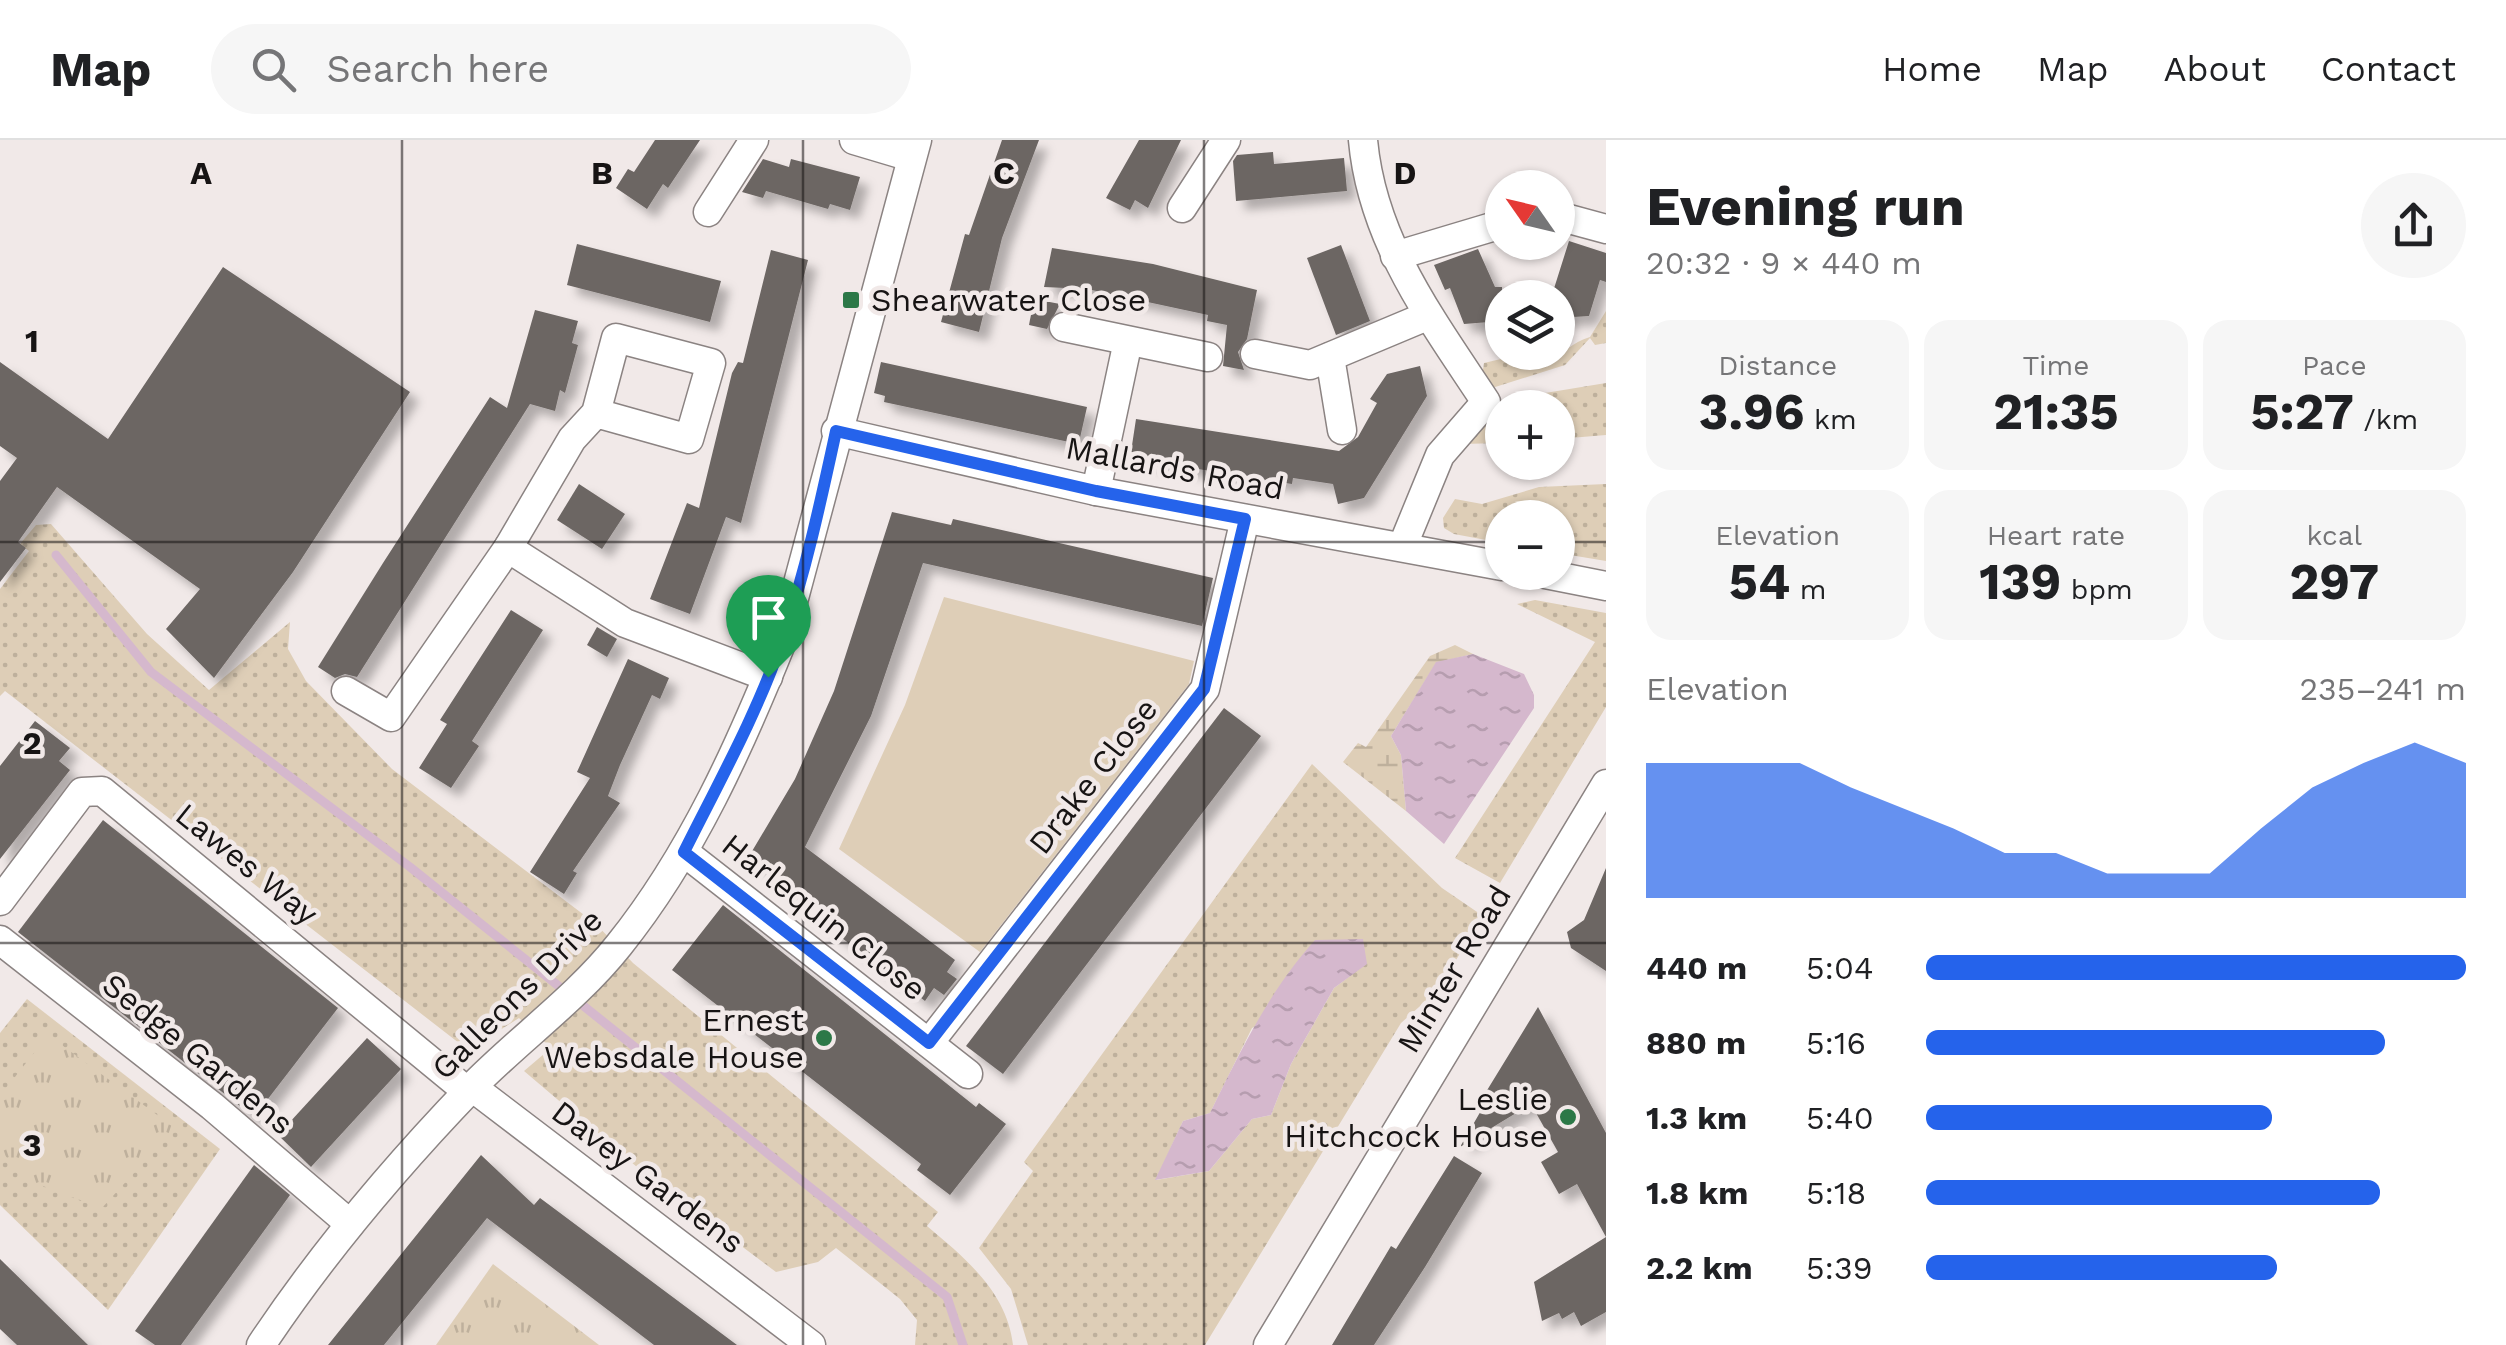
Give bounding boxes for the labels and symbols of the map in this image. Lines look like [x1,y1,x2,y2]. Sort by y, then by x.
text: A [190,154,212,192]
text: B [591,154,613,192]
text: C [993,154,1015,192]
text: D [1394,154,1416,192]
north arrow [1485,170,1575,260]
place label: Shearwater Close [871,281,1146,319]
marker: Shearwater Close [840,289,862,311]
text: 1 [25,322,39,360]
street label: Mallards Road [1063,428,1287,508]
pin [726,575,811,678]
street label: Drake Close [1021,691,1165,861]
text: 2 [22,724,42,762]
street label: Lawes Way [168,795,326,933]
street label: Harlequin Close [715,826,933,1008]
street label: Minter Road [1389,878,1519,1060]
street label: Galleons Drive [424,901,610,1087]
street label: Sedge Gardens [95,965,301,1143]
place label: Ernest Websdale House [544,1001,804,1076]
marker: Ernest Websdale House [813,1027,835,1049]
place label: Leslie Hitchcock House [1284,1080,1548,1155]
street label: Davey Gardens [544,1092,752,1262]
marker: Leslie Hitchcock House [1557,1106,1579,1128]
text: 3 [23,1126,41,1164]

